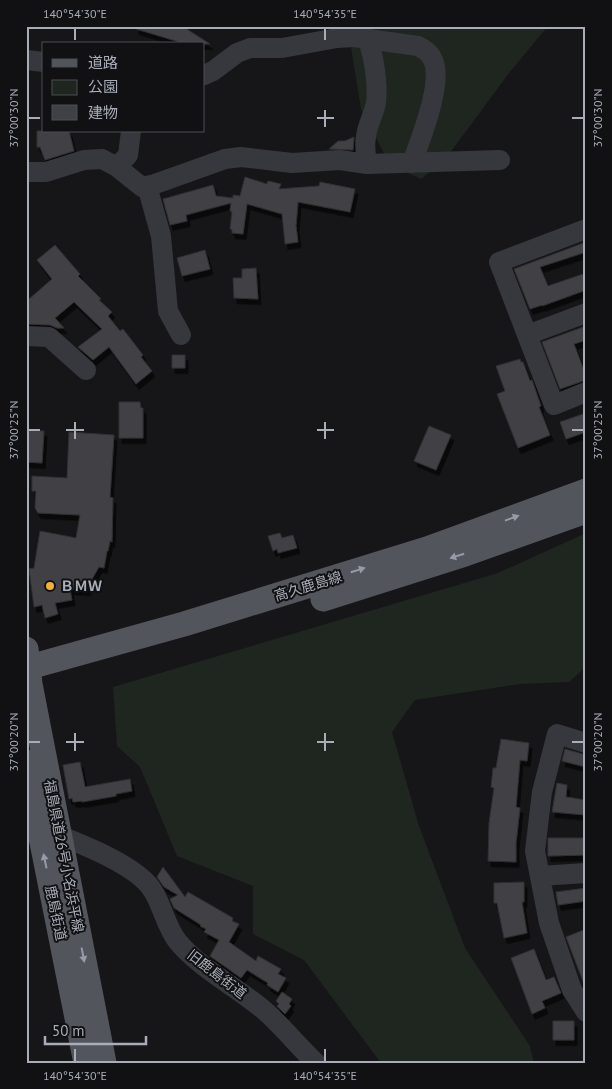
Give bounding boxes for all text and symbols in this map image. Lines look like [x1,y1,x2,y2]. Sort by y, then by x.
text: 140°54'30"E [43,6,107,21]
text: 140°54'35"E [293,6,357,21]
legend [42,42,205,132]
text: 道路 [88,53,118,72]
text: 公園 [88,77,118,96]
text: 37°00'30"N [6,88,21,148]
text: 37°00'30"N [590,88,605,148]
text: 建物 [88,103,118,122]
text: 37°00'25"N [6,400,21,460]
text: 37°00'25"N [590,400,605,460]
one-way arrow [505,514,520,522]
one-way arrow [450,553,465,560]
one-way arrow [351,566,366,574]
street label: 高久鹿島線 [272,567,344,605]
place label: ＢＭＷ [60,577,102,595]
marker: ＢＭＷ [44,580,56,592]
text: 37°00'20"N [6,712,21,772]
text: 37°00'20"N [590,712,605,772]
street label: 福島県道26号小名浜平線 [40,778,88,934]
one-way arrow [41,853,49,868]
street label: 鹿島街道 [41,884,71,942]
street label: 旧鹿島街道 [184,945,250,1003]
one-way arrow [79,948,87,964]
scale bar [45,1014,146,1046]
text: 50 m [52,1021,85,1040]
text: 140°54'30"E [43,1068,107,1083]
text: 140°54'35"E [293,1068,357,1083]

